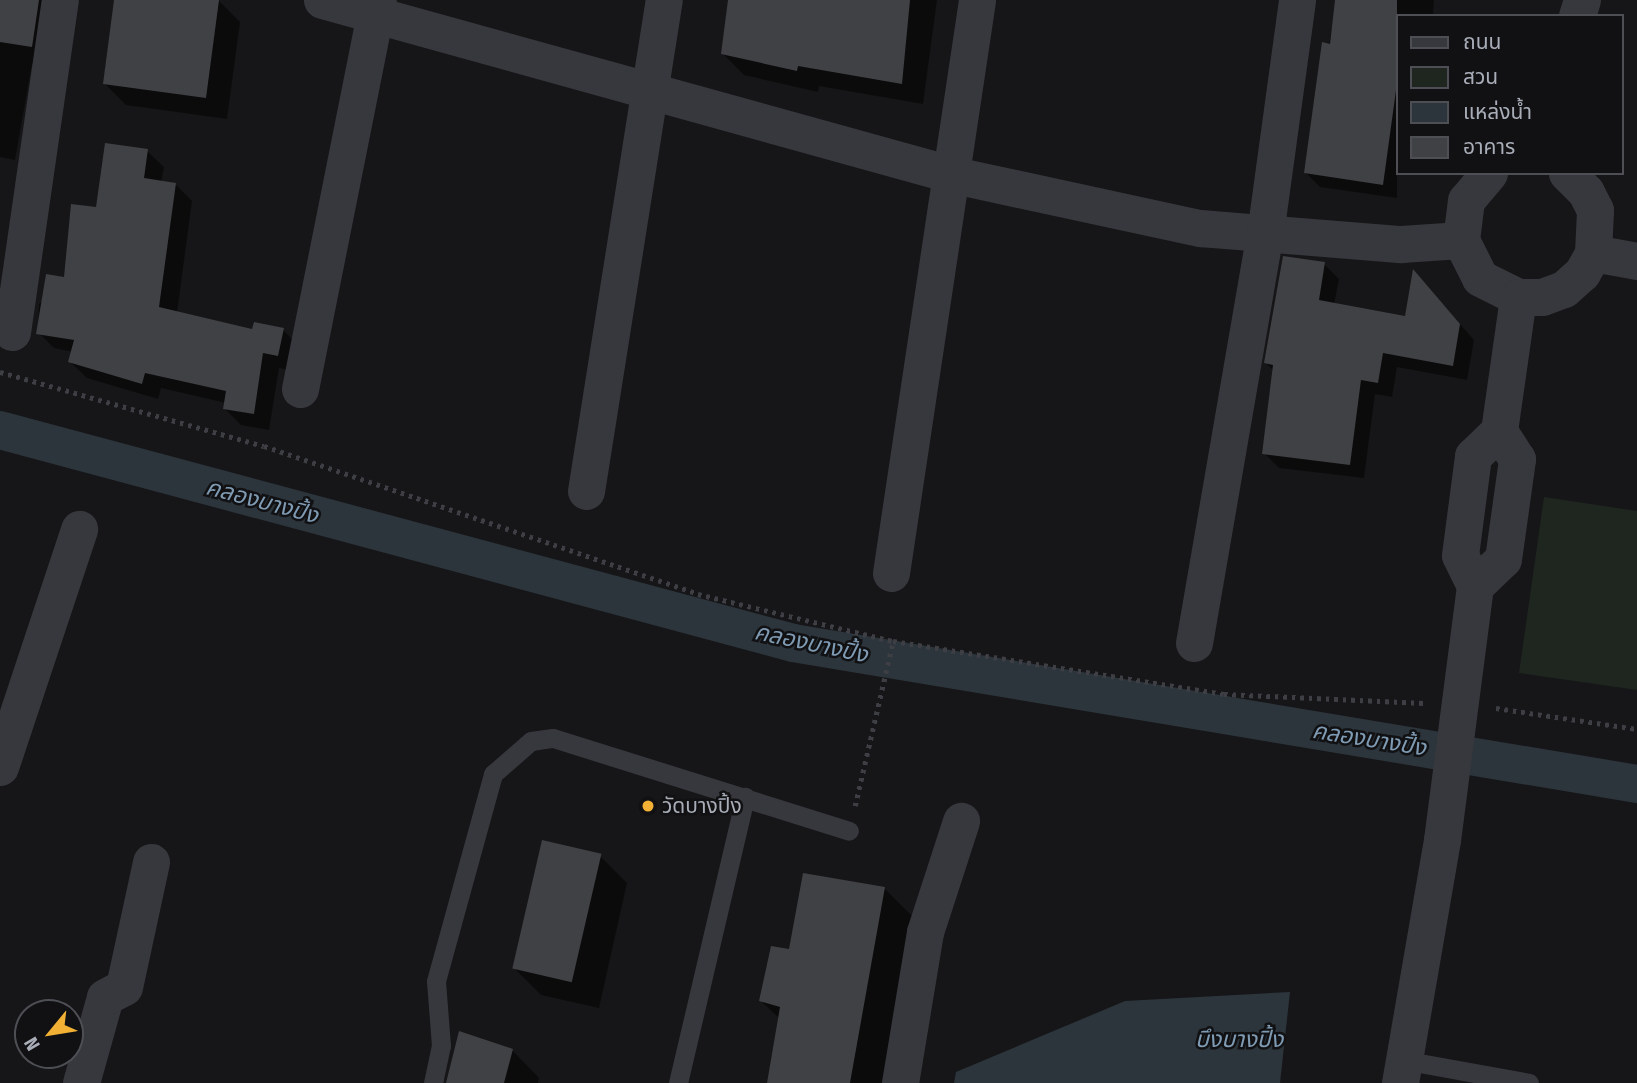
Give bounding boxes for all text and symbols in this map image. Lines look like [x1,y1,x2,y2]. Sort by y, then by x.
legend [1396,14,1623,175]
text: ถนน [1463,29,1501,55]
text: สวน [1463,64,1498,90]
text: แหล่งน้ำ [1463,99,1532,125]
text: อาคาร [1463,134,1515,160]
water label: คลองบางปิ้ง [203,473,321,529]
water label: คลองบางปิ้ง [752,618,870,668]
water label: คลองบางปิ้ง [1310,716,1428,762]
place label: วัดบางปิ้ง [662,793,742,819]
marker: วัดบางปิ้ง [640,798,656,814]
north arrow [14,999,84,1069]
water label: บึงบางปิ้ง [1195,1025,1283,1053]
text: N [19,1033,45,1054]

